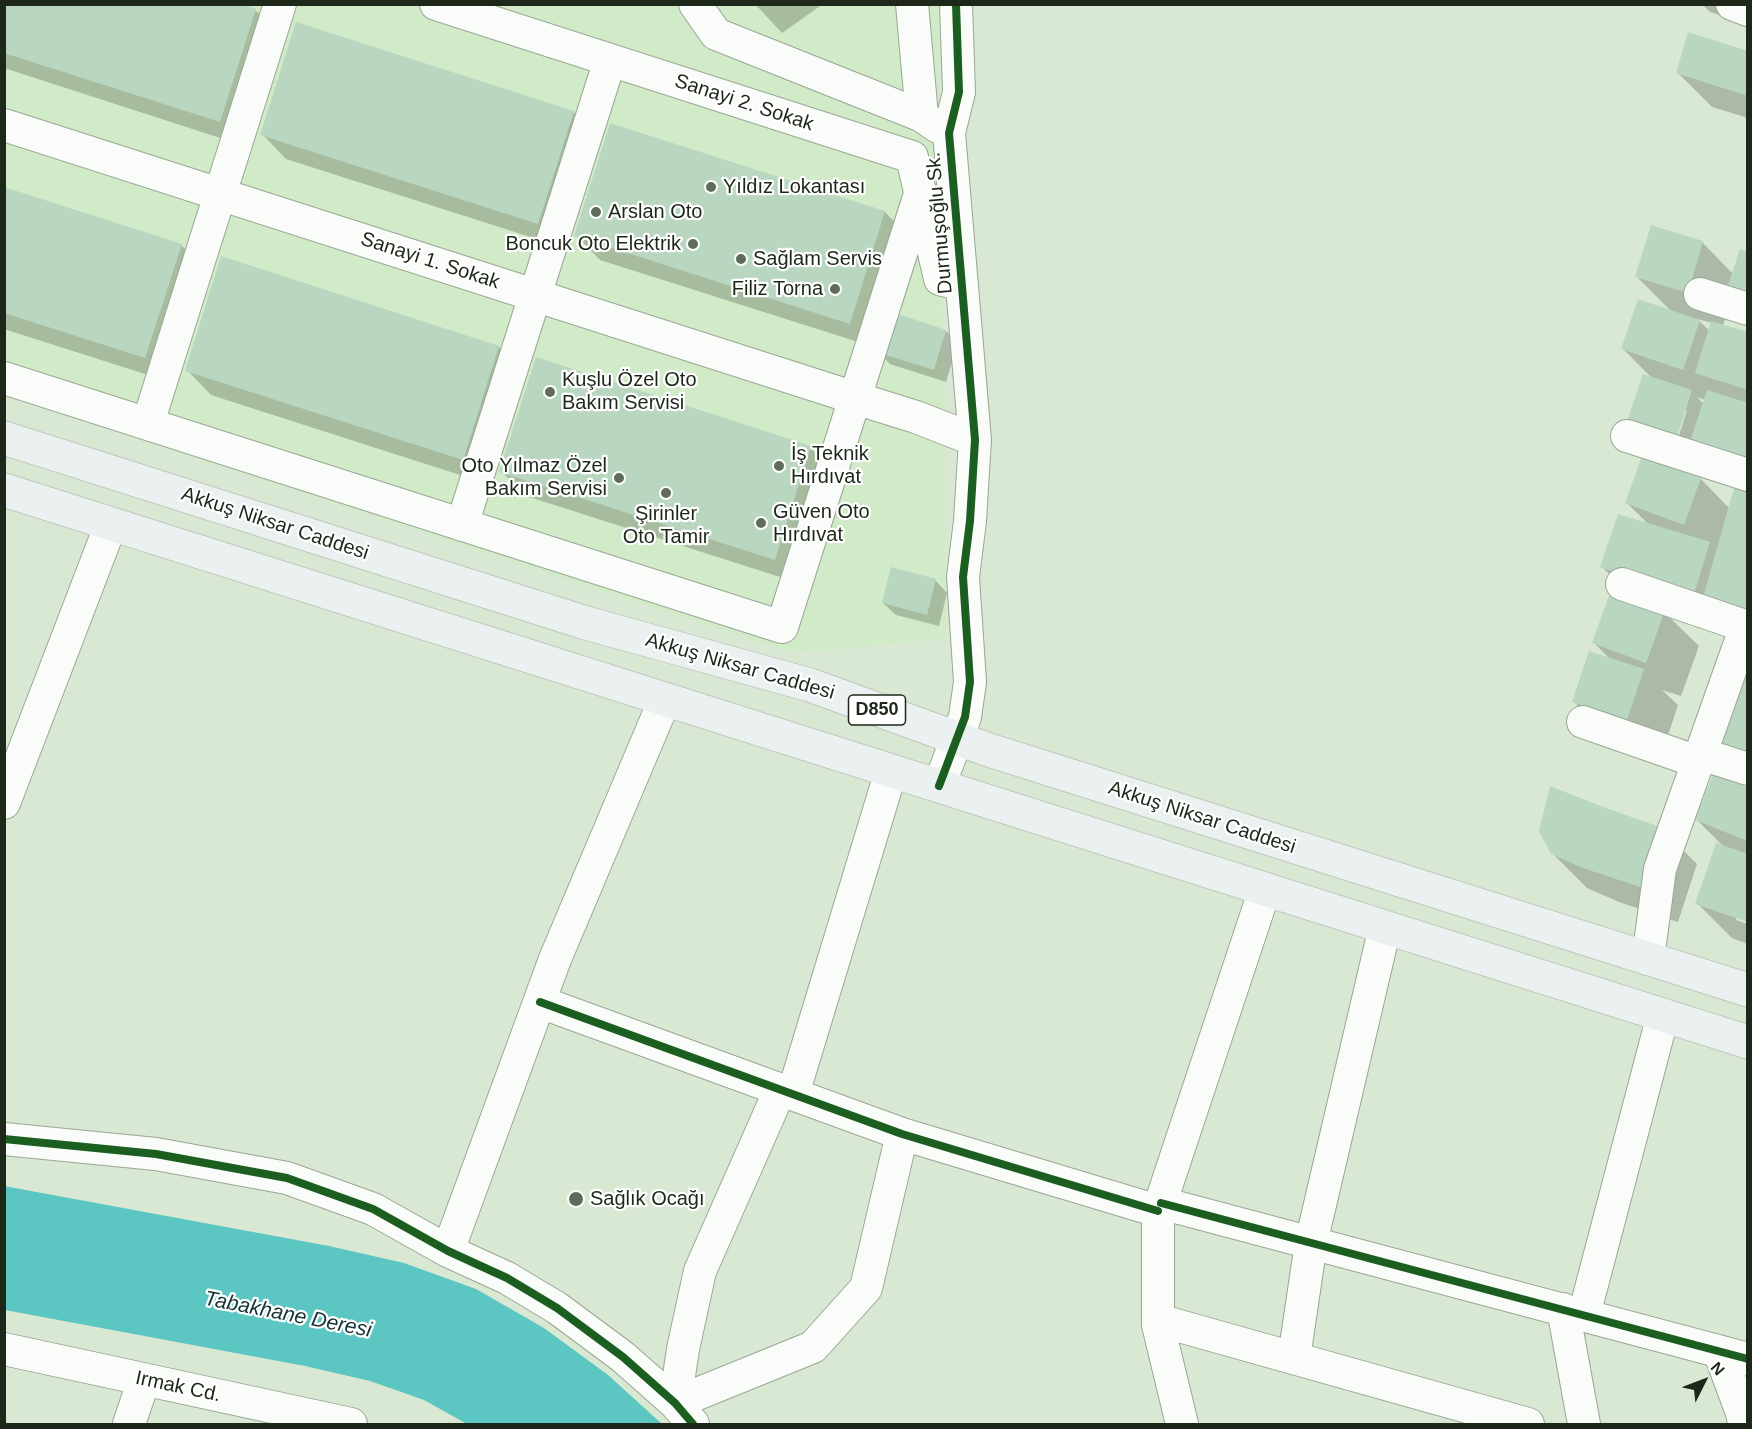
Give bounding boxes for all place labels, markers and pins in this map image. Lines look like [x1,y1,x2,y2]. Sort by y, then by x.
place label: Yıldız Lokantası [723,175,865,199]
marker: Yıldız Lokantası [704,180,718,194]
place label: Arslan Oto [608,200,702,224]
marker: Arslan Oto [589,205,603,219]
place label: Boncuk Oto Elektrik [505,232,681,256]
marker: Boncuk Oto Elektrik [686,237,700,251]
place label: Sağlam Servis [753,247,882,271]
marker: Sağlam Servis [734,252,748,266]
place label: Filiz Torna [732,277,823,301]
marker: Filiz Torna [828,282,842,296]
place label: Kuşlu Özel Oto Bakım Servisi [562,368,697,415]
marker: Kuşlu Özel Oto Bakım Servisi [543,385,557,399]
place label: İş Teknik Hırdıvat [791,442,869,489]
place label: Oto Yılmaz Özel Bakım Servisi [461,454,607,501]
marker: İş Teknik Hırdıvat [772,459,786,473]
marker: Oto Yılmaz Özel Bakım Servisi [612,471,626,485]
marker: Şirinler Oto Tamir [659,486,673,500]
place label: Güven Oto Hırdıvat [773,500,870,547]
place label: Şirinler Oto Tamir [623,502,709,549]
marker: Güven Oto Hırdıvat [754,516,768,530]
place label: Sağlık Ocağı [590,1187,705,1211]
marker: Sağlık Ocağı [567,1190,585,1208]

